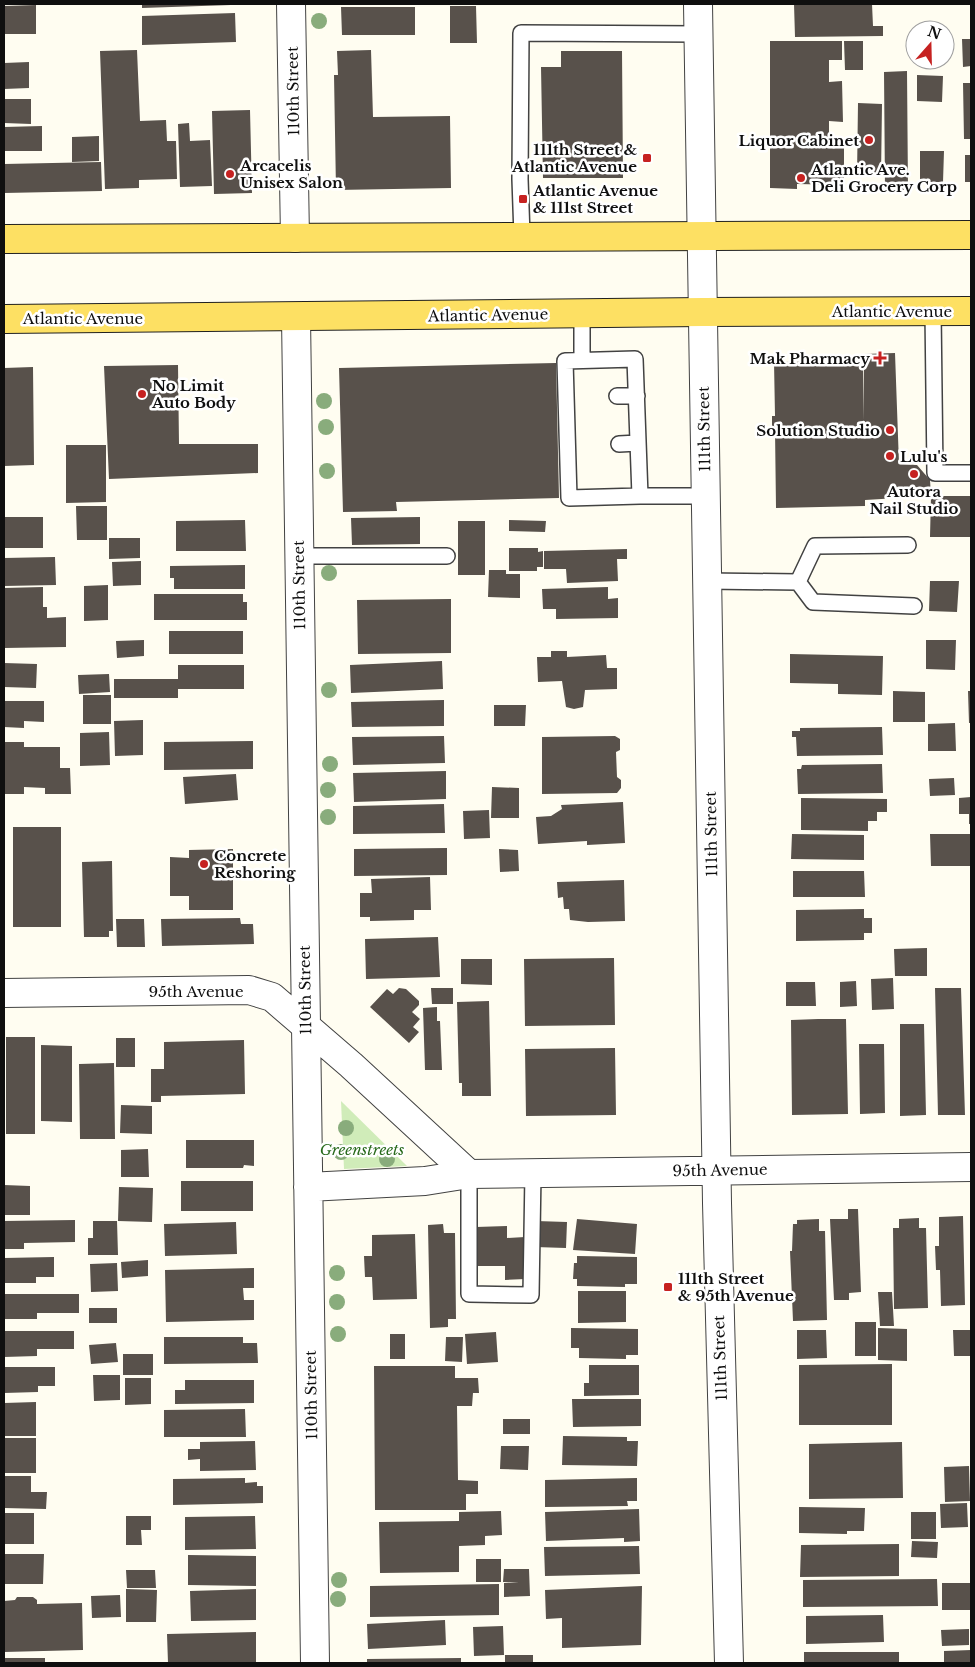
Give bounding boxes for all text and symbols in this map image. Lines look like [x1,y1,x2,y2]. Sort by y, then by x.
north arrow [905,20,955,70]
text: N [925,22,944,43]
street label: 110th Street [283,46,303,136]
place label: Liquor Cabinet [739,131,859,150]
marker: Liquor Cabinet [863,134,875,146]
place label: 111th Street & Atlantic Avenue [511,140,637,176]
marker: 111th Street & Atlantic Avenue [641,152,653,164]
place label: Arcacelis Unisex Salon [239,156,343,192]
place label: Atlantic Ave. Deli Grocery Corp [810,160,957,196]
marker: Arcacelis Unisex Salon [224,168,236,180]
marker: Atlantic Ave. Deli Grocery Corp [795,172,807,184]
place label: Atlantic Avenue & 111st Street [532,181,658,217]
marker: Atlantic Avenue & 111st Street [517,193,529,205]
street label: Atlantic Avenue [831,302,952,321]
street label: Atlantic Avenue [427,304,548,326]
street label: Atlantic Avenue [22,309,143,328]
place label: Mak Pharmacy [750,349,870,368]
marker: Mak Pharmacy [874,352,886,364]
place label: No Limit Auto Body [151,376,236,412]
street label: 111th Street [694,386,714,472]
marker: No Limit Auto Body [136,388,148,400]
place label: Solution Studio [756,421,880,440]
marker: Solution Studio [884,424,896,436]
place label: Lulu's [900,447,948,466]
marker: Lulu's [884,450,896,462]
marker: Autora Nail Studio [908,468,920,480]
place label: Autora Nail Studio [870,482,959,518]
street label: 110th Street [289,540,309,630]
street label: 111th Street [701,791,721,877]
place label: Concrete Reshoring [214,846,296,882]
marker: Concrete Reshoring [198,858,210,870]
street label: 110th Street [295,945,315,1035]
street label: 95th Avenue [149,982,243,1001]
park label: Greenstreets [320,1140,405,1159]
street label: 95th Avenue [672,1160,768,1180]
place label: 111th Street & 95th Avenue [678,1269,794,1305]
marker: 111th Street & 95th Avenue [662,1281,674,1293]
street label: 111th Street [709,1315,731,1401]
street label: 110th Street [301,1350,321,1440]

